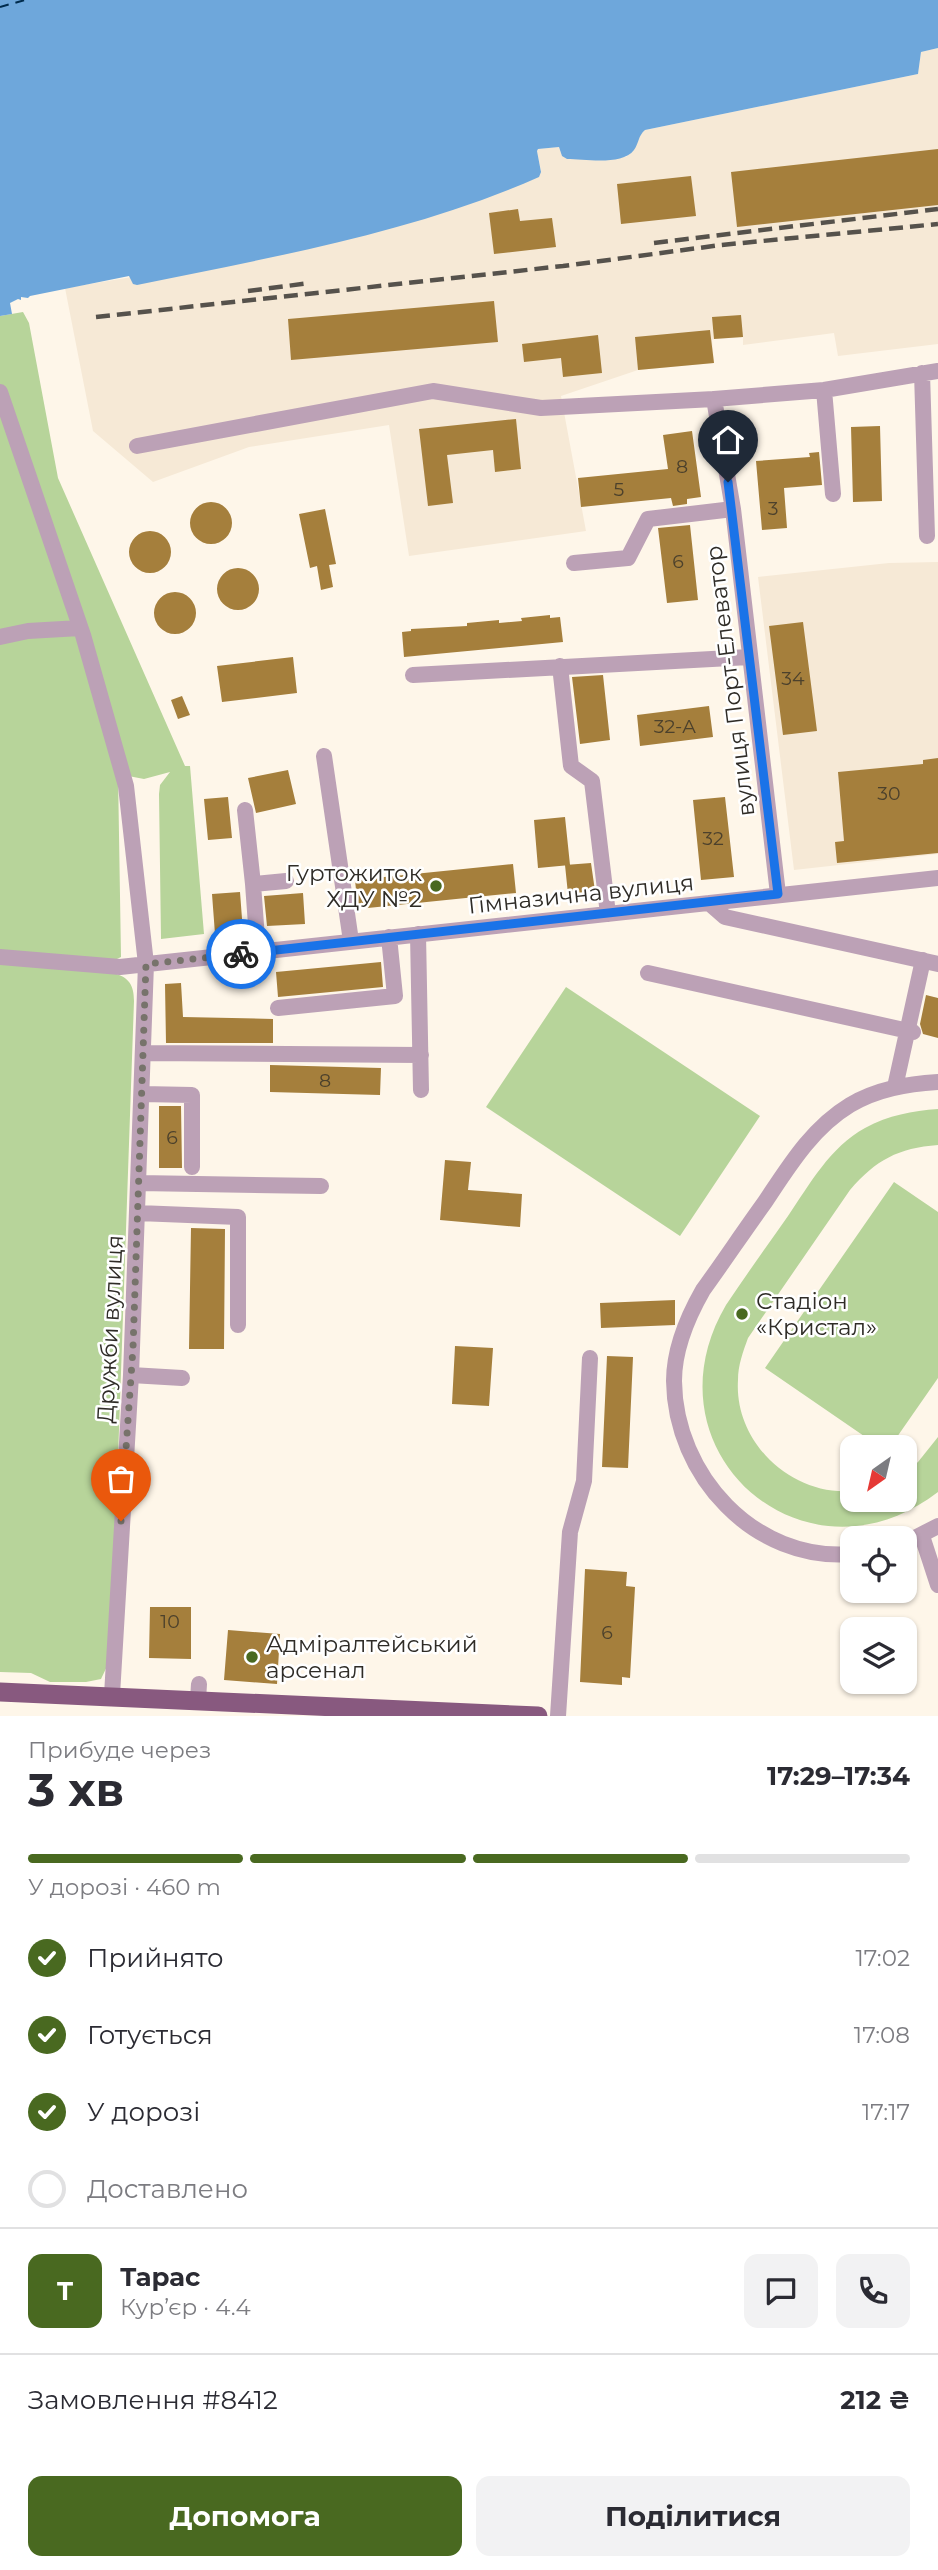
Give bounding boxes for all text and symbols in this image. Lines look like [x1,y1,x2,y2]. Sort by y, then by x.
pin [698,410,758,482]
icon: home [709,421,747,459]
house number: 8 [676,455,688,478]
house number: 5 [614,478,625,501]
house number: 3 [768,497,778,520]
street label: вулиця Порт-Елеватор [700,544,760,818]
house number: 6 [672,550,684,573]
house number: 34 [781,667,805,690]
house number: 32-А [654,715,696,738]
house number: 30 [877,782,901,805]
house number: 32 [702,827,724,850]
place label: Гуртожиток ХДУ №2 [286,859,423,913]
street label: Гімназична вулиця [467,868,695,920]
marker: Гуртожиток ХДУ №2 [428,878,444,894]
courier [206,919,276,989]
icon: bike [222,935,260,973]
house number: 8 [319,1069,331,1092]
house number: 6 [166,1126,178,1149]
street label: Дружби вулиця [91,1234,129,1424]
place label: Стадіон «Кристал» [756,1287,877,1341]
marker: Стадіон «Кристал» [734,1306,750,1322]
north arrow [840,1435,917,1512]
map controls [840,1435,917,1694]
pin [91,1449,151,1521]
icon: bag [102,1460,140,1498]
button: locate [840,1526,917,1603]
house number: 10 [160,1610,180,1633]
button: layers [840,1617,917,1694]
house number: 6 [601,1621,613,1644]
place label: Адміралтейський арсенал [266,1630,477,1684]
marker: Адміралтейський арсенал [244,1649,260,1665]
text: Прибуде через [28,1736,211,1764]
text: 17:29–17:34 [767,1760,910,1792]
text: 3 хв [28,1761,124,1818]
text: У дорозі · 460 m [28,1873,221,1901]
icon: check [28,1939,66,1977]
text: Прийнято [87,1942,224,1974]
text: 17:02 [855,1944,910,1972]
icon: check [28,2016,66,2054]
text: Готується [87,2019,213,2051]
text: 17:08 [854,2021,910,2049]
icon: check [28,2093,66,2131]
text: У дорозі [87,2096,200,2128]
text: 17:17 [862,2098,910,2126]
text: Доставлено [87,2173,248,2205]
button: chat [744,2254,818,2328]
button: phone [836,2254,910,2328]
text: Тарас [120,2261,200,2293]
text: Т [57,2275,73,2307]
text: Кур’єр · 4.4 [120,2293,251,2321]
text: Замовлення #8412 [28,2384,278,2416]
text: 212 ₴ [840,2384,910,2416]
button: Допомога [28,2476,462,2556]
button: Поділитися [476,2476,910,2556]

